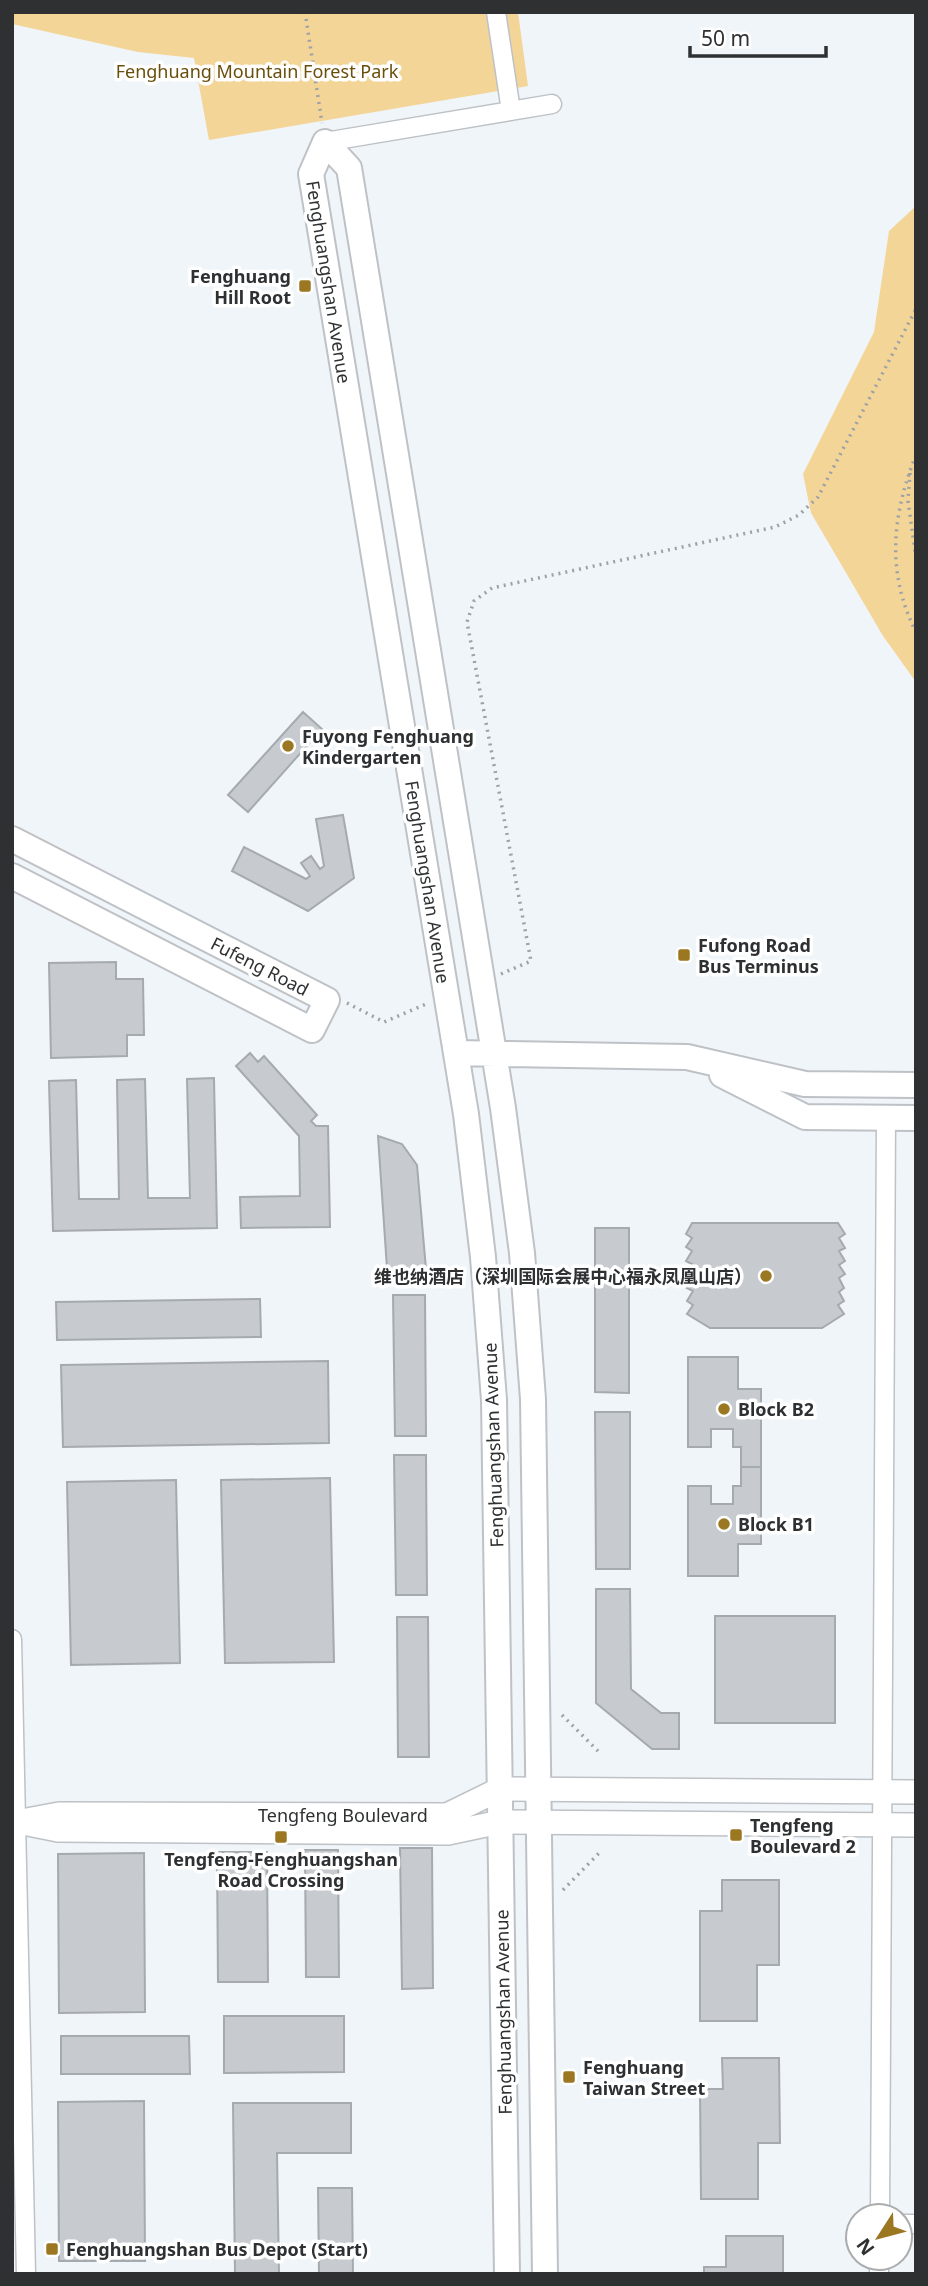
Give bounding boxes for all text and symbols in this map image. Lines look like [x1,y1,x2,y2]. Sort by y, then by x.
scale bar [690,14,827,58]
text: 50 m [701,24,750,52]
park label: Fenghuang Mountain Forest Park [116,59,399,83]
street label: Fenghuangshan Avenue [301,179,357,385]
place label: Fenghuang Hill Root [190,264,291,309]
marker: Fenghuang Hill Root [297,278,313,294]
place label: Fuyong Fenghuang Kindergarten [302,724,474,769]
marker: Fuyong Fenghuang Kindergarten [280,738,296,754]
street label: Fenghuangshan Avenue [400,779,456,985]
street label: Fufeng Road [207,931,313,1001]
place label: Fufong Road Bus Terminus [698,933,819,978]
marker: Fufong Road Bus Terminus [676,947,692,963]
place label: 维也纳酒店（深圳国际会展中心福永凤凰山店） [374,1264,752,1288]
marker: 维也纳酒店（深圳国际会展中心福永凤凰山店） [758,1268,774,1284]
street label: Fenghuangshan Avenue [477,1342,509,1548]
place label: Block B2 [738,1397,814,1421]
marker: Block B2 [716,1401,732,1417]
place label: Block B1 [738,1512,814,1536]
marker: Block B1 [716,1516,732,1532]
street label: Tengfeng Boulevard [258,1803,428,1827]
place label: Tengfeng Boulevard 2 [750,1813,856,1858]
marker: Tengfeng Boulevard 2 [728,1827,744,1843]
marker: Tengfeng-Fenghuangshan Road Crossing [273,1829,289,1845]
place label: Tengfeng-Fenghuangshan Road Crossing [164,1847,398,1892]
street label: Fenghuangshan Avenue [489,1909,517,2115]
place label: Fenghuang Taiwan Street [583,2055,706,2100]
marker: Fenghuang Taiwan Street [561,2069,577,2085]
north arrow [844,2202,914,2272]
text: N [850,2233,880,2261]
place label: Fenghuangshan Bus Depot (Start) [66,2237,368,2261]
marker: Fenghuangshan Bus Depot (Start) [44,2241,60,2257]

